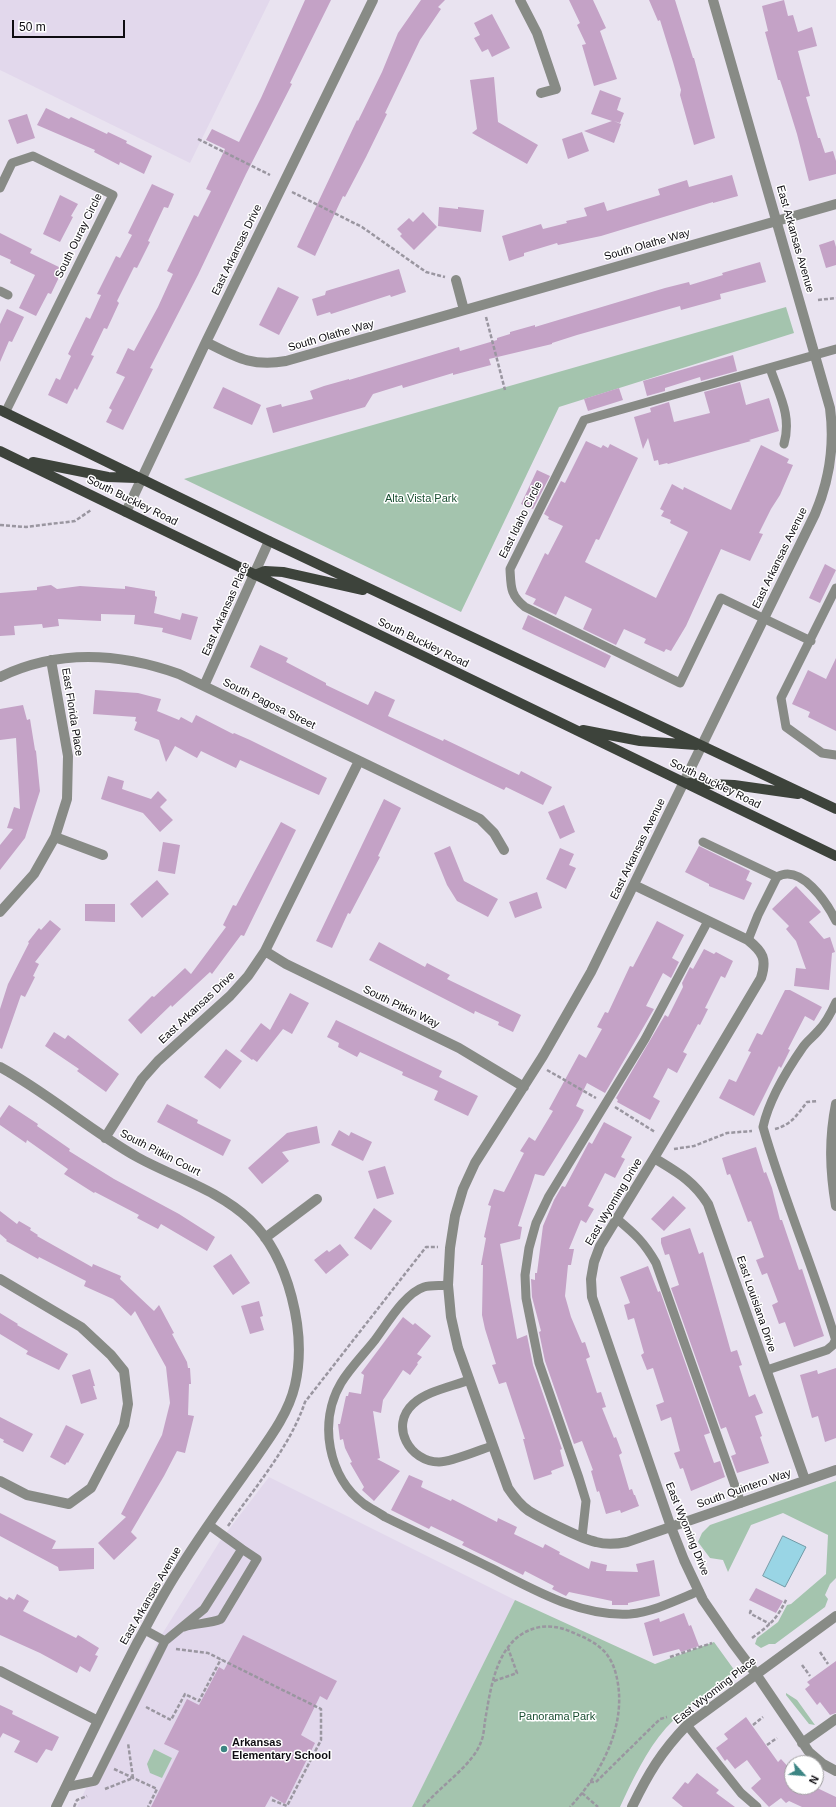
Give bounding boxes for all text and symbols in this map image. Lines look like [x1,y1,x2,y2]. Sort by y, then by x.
scale bar [14,12,127,38]
text: 50 m [19,20,46,34]
street label: East Arkansas Avenue [773,184,817,294]
street label: South Ouray Circle [53,191,105,281]
street label: East Arkansas Drive [209,202,265,298]
street label: South Olathe Way [602,226,692,264]
street label: South Olathe Way [286,317,376,355]
street label: South Buckley Road [84,473,180,529]
street label: East Idaho Circle [497,479,545,561]
park label: Alta Vista Park [385,492,457,506]
street label: East Arkansas Avenue [750,505,810,611]
street label: East Arkansas Place [199,560,253,658]
street label: South Buckley Road [375,615,471,671]
street label: East Florida Place [58,667,86,757]
street label: South Pagosa Street [220,676,318,732]
street label: South Buckley Road [667,756,763,812]
street label: East Arkansas Avenue [608,796,668,902]
street label: East Arkansas Drive [156,969,238,1047]
street label: South Pitkin Way [361,983,441,1031]
street label: South Pitkin Court [118,1127,202,1179]
street label: East Wyoming Drive [583,1156,645,1248]
street label: East Louisiana Drive [733,1254,779,1354]
street label: South Quintero Way [695,1467,793,1511]
street label: East Wyoming Drive [662,1480,712,1578]
street label: East Arkansas Avenue [118,1545,184,1647]
street label: East Wyoming Place [671,1655,759,1727]
park label: Panorama Park [519,1710,595,1724]
place label: Arkansas Elementary School [232,1736,331,1762]
marker: Arkansas Elementary School [219,1744,229,1754]
north arrow [784,1755,824,1795]
text: N [807,1774,821,1786]

